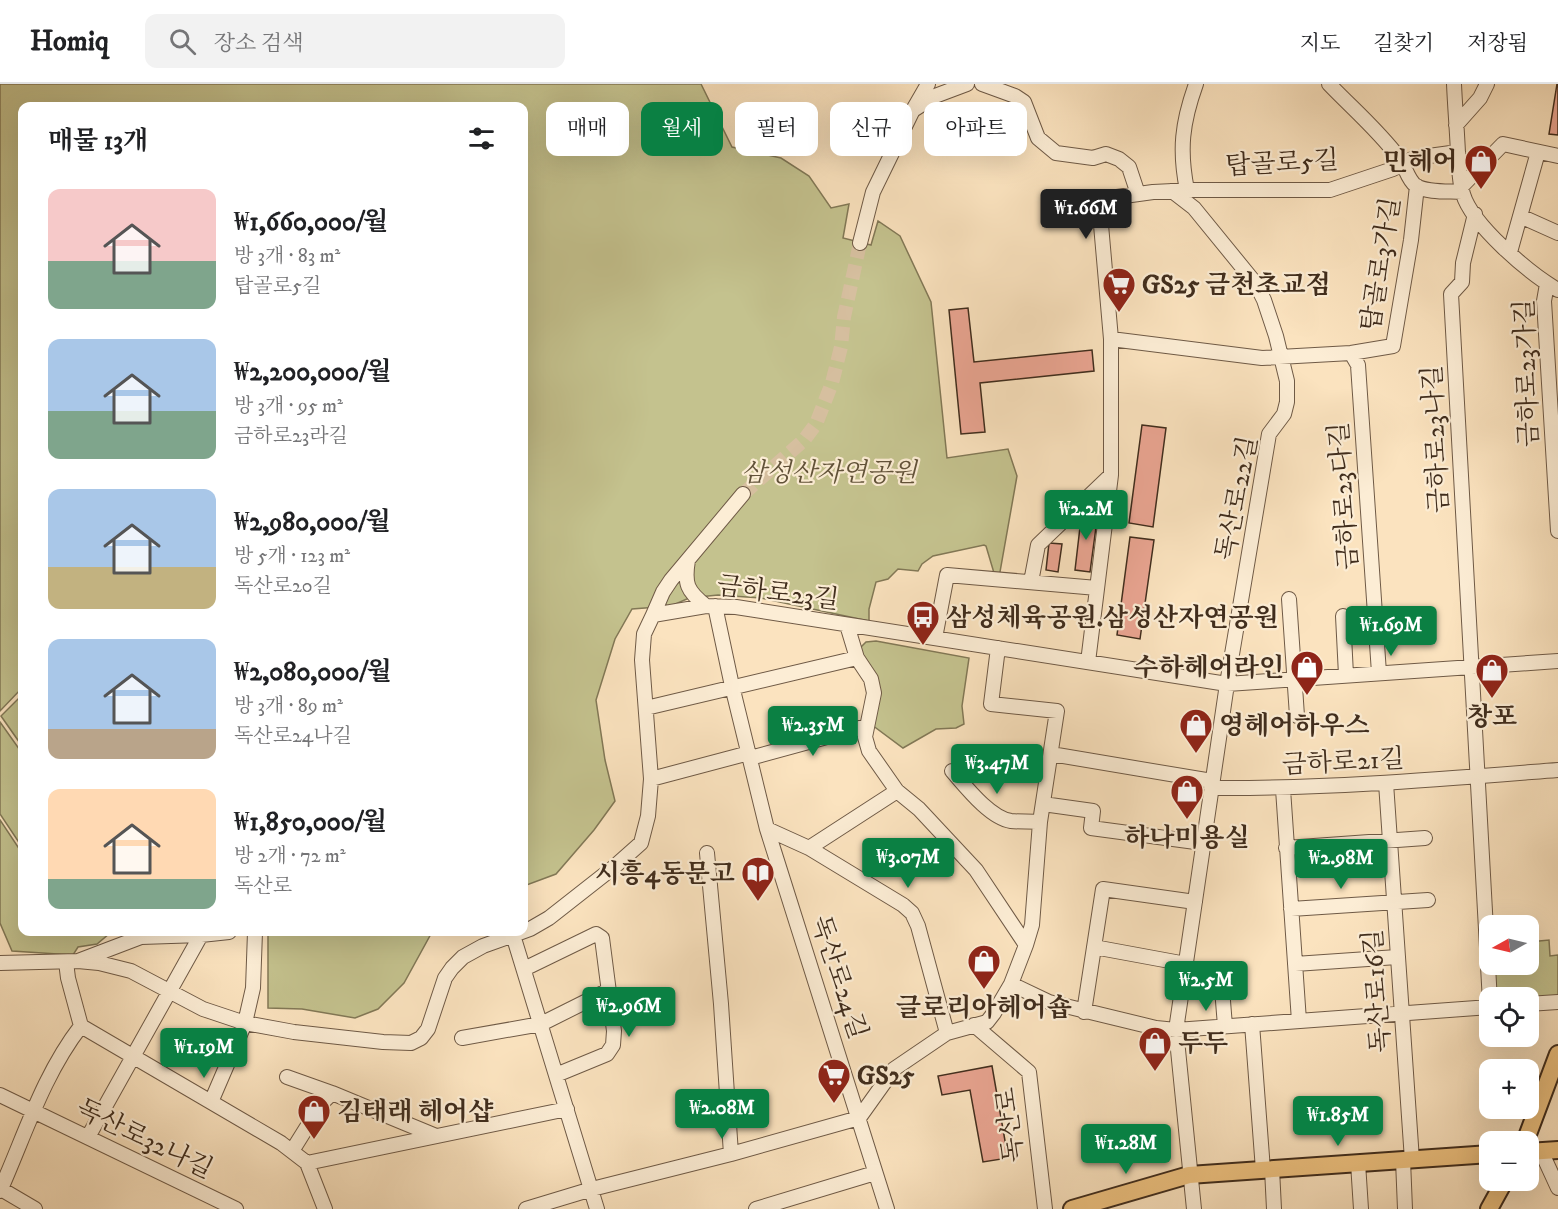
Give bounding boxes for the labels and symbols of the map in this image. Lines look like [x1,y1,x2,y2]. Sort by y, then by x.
shop icon: 민헤어 [1463,143,1499,190]
street label: 탑골로5길 [1225,144,1340,183]
place label: 민헤어 [1383,146,1458,179]
pin: ₩1.66M [1037,189,1135,240]
street label: 탑골로3가길 [1355,195,1408,334]
supermarket icon: GS25 금천초교점 [1101,266,1137,313]
place label: GS25 금천초교점 [1142,269,1331,302]
street label: 금하로23가길 [1508,298,1547,448]
street label: 금하로23나길 [1416,364,1457,514]
street label: 금하로23다길 [1323,421,1366,571]
street label: 독산로22길 [1209,433,1266,563]
park label: 삼성산자연공원 [741,457,919,490]
pin: ₩2.2M [1044,490,1128,541]
street label: 금하로23길 [715,570,841,617]
bus stop icon: 삼성체육공원.삼성산자연공원 [905,599,941,646]
place label: 삼성체육공원.삼성산자연공원 [946,602,1279,635]
pin: ₩1.69M [1342,606,1440,657]
shop icon: 수하헤어라인 [1289,649,1325,696]
place label: 수하헤어라인 [1133,652,1284,685]
shop icon: 창포 [1474,652,1510,699]
place label: 창포 [1467,701,1517,734]
pin: ₩2.35M [764,706,862,757]
shop icon: 영헤어하우스 [1178,707,1214,754]
place label: 영헤어하우스 [1219,710,1370,743]
street label: 금하로21길 [1281,743,1405,782]
pin: ₩3.47M [948,744,1046,795]
shop icon: 하나미용실 [1169,773,1205,820]
place label: 하나미용실 [1124,822,1250,855]
pin: ₩3.07M [859,838,957,889]
pin: ₩2.98M [1292,839,1390,890]
library icon: 시흥4동문고 [740,855,776,902]
place label: 시흥4동문고 [594,858,735,891]
street label: 독산로24길 [803,911,874,1044]
north arrow [1479,915,1539,975]
street label: 독산로16길 [1357,928,1398,1054]
shop icon: 글로리아헤어숍 [966,943,1002,990]
pin: ₩2.5M [1164,961,1248,1012]
pin: ₩2.96M [580,987,678,1038]
place label: 글로리아헤어숍 [896,992,1072,1025]
shop icon: 두두 [1137,1025,1173,1072]
pin: ₩1.19M [155,1028,253,1079]
place label: 두두 [1178,1028,1228,1061]
supermarket icon: GS25 [816,1057,852,1104]
place label: GS25 [857,1060,914,1093]
street label: 독산로 [990,1085,1031,1164]
pin: ₩2.08M [673,1089,771,1140]
street label: 독산로32나길 [71,1092,218,1187]
shop icon: 김태래 헤어샵 [296,1093,332,1140]
place label: 김태래 헤어샵 [337,1096,494,1129]
pin: ₩1.85M [1289,1096,1387,1147]
pin: ₩1.28M [1077,1124,1175,1175]

